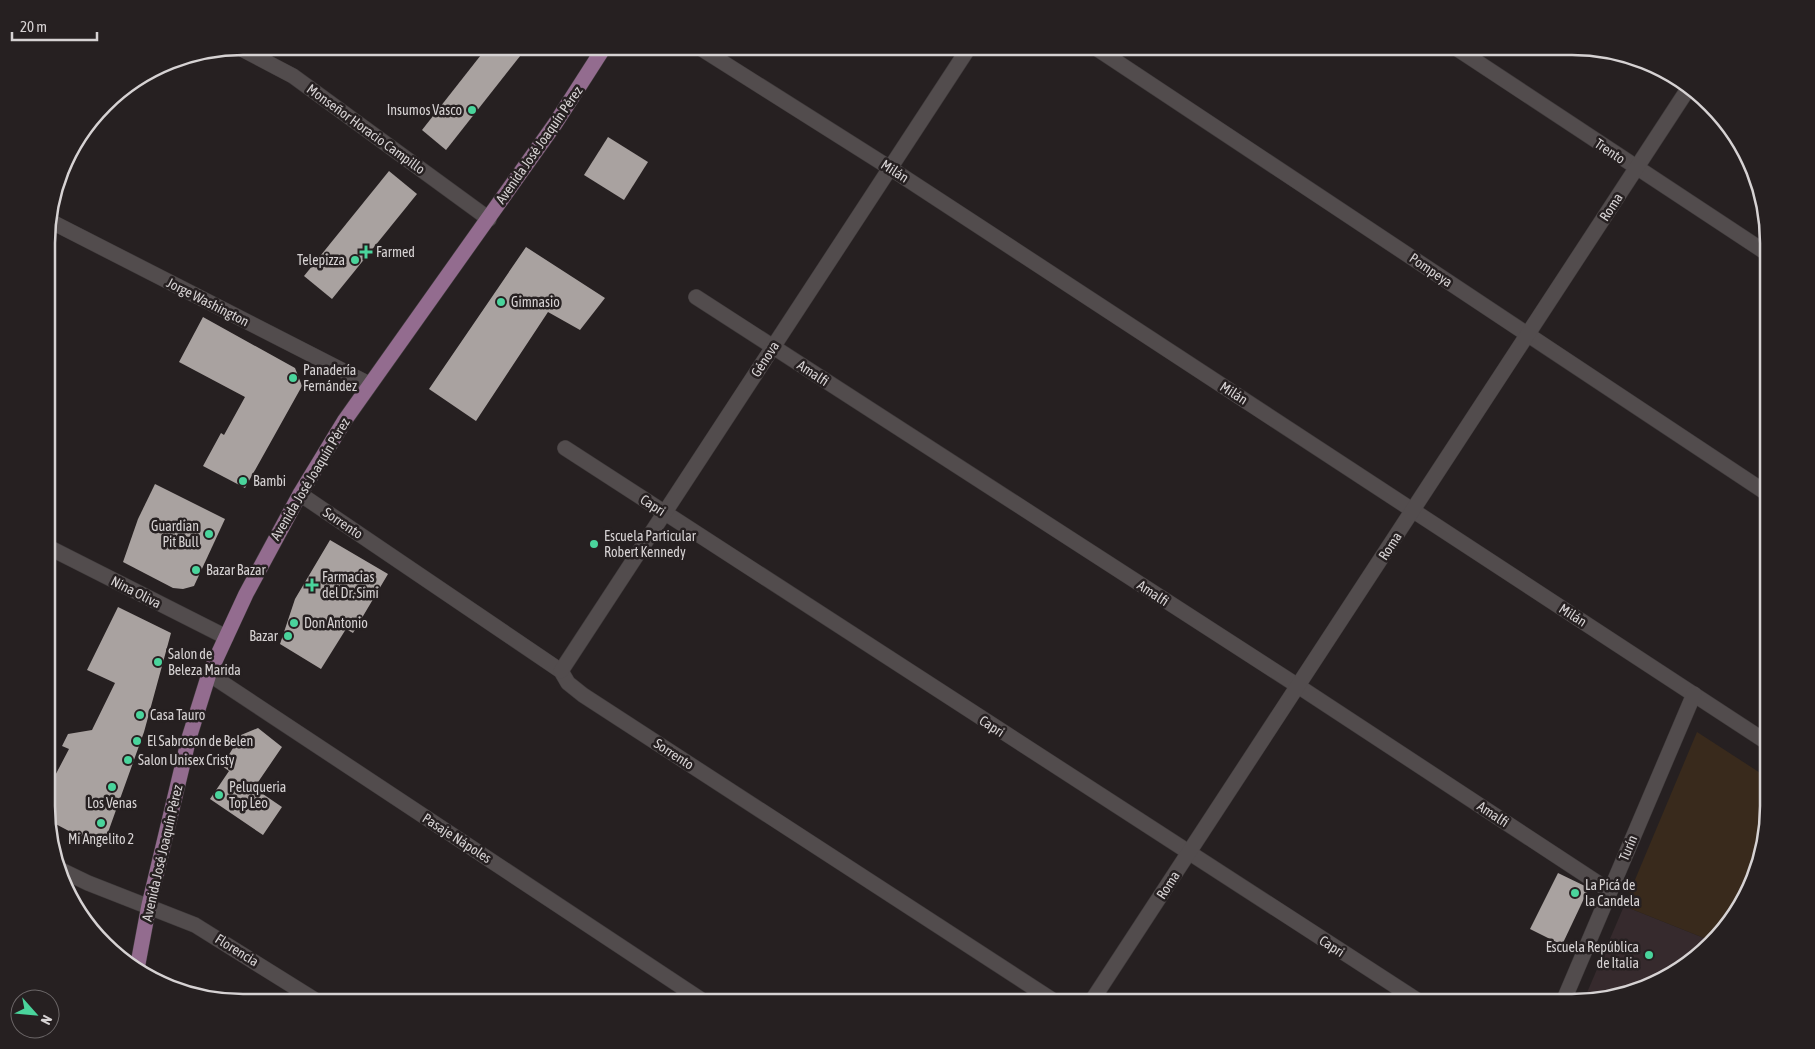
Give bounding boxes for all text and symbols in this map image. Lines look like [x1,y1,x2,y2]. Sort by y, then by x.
scale bar [12,10,98,42]
text: 20 m [20,18,47,35]
street label: Monseñor Horacio Campillo [304,81,428,177]
street label: Avenida José Joaquín Pérez [492,83,586,207]
place label: Insumos Vasco [387,102,462,118]
marker: Insumos Vasco [466,104,478,116]
street label: Trento [1592,135,1628,167]
street label: Milán [878,156,912,186]
street label: Roma [1596,190,1626,224]
place label: Farmed [376,244,415,260]
marker: Farmed [360,246,372,258]
street label: Pompeya [1406,250,1456,290]
place label: Telepizza [297,252,345,268]
marker: Telepizza [349,254,361,266]
street label: Jorge Washington [164,274,252,330]
place label: Gimnasio [511,294,560,310]
marker: Gimnasio [495,296,507,308]
street label: Génova [748,338,782,380]
street label: Amalfi [794,357,832,389]
place label: Panadería Fernández [303,362,357,394]
marker: Panadería Fernández [287,372,299,384]
street label: Milán [1217,378,1251,408]
street label: Avenida José Joaquín Pérez [267,415,353,543]
place label: Bambi [253,473,286,489]
marker: Bambi [237,475,249,487]
street label: Capri [637,491,669,519]
street label: Sorrento [320,504,366,542]
place label: Guardian Pit Bull [151,518,199,550]
marker: Guardian Pit Bull [203,528,215,540]
place label: Escuela Particular Robert Kennedy [604,528,697,560]
street label: Roma [1375,529,1405,563]
marker: Escuela Particular Robert Kennedy [588,538,600,550]
place label: Bazar Bazar [206,562,266,578]
marker: Bazar Bazar [190,564,202,576]
place label: Farmacias del Dr. Simi [322,569,379,601]
street label: Nina Oliva [108,573,164,611]
street label: Amalfi [1134,577,1172,609]
marker: Farmacias del Dr. Simi [306,579,318,591]
street label: Milán [1556,600,1590,630]
place label: Don Antonio [304,615,368,631]
marker: Don Antonio [288,617,300,629]
place label: Bazar [249,628,279,644]
marker: Bazar [282,630,294,642]
place label: Salon de Beleza Marida [168,646,241,678]
marker: Salon de Beleza Marida [152,656,164,668]
place label: Casa Tauro [150,707,205,723]
marker: Casa Tauro [134,709,146,721]
street label: Capri [976,712,1008,740]
place label: El Sabroson de Belen [147,733,253,749]
marker: El Sabroson de Belen [131,735,143,747]
street label: Sorrento [651,735,697,773]
place label: Salon Unisex Cristy [138,752,235,768]
marker: Salon Unisex Cristy [122,754,134,766]
place label: Peluqueria Top Leo [229,779,286,811]
marker: Los Venas [106,781,118,793]
street label: Avenida José Joaquín Pérez [138,783,186,923]
marker: Peluqueria Top Leo [213,789,225,801]
place label: Los Venas [87,795,137,811]
street label: Amalfi [1474,798,1512,830]
street label: Pasaje Nápoles [420,810,494,866]
marker: Mi Angelito 2 [95,817,107,829]
place label: Mi Angelito 2 [68,831,134,847]
street label: Turín [1615,833,1641,863]
street label: Roma [1153,868,1183,902]
place label: La Picá de la Candela [1585,877,1640,909]
marker: La Picá de la Candela [1569,887,1581,899]
street label: Florencia [212,931,262,969]
street label: Capri [1316,932,1348,960]
place label: Escuela República de Italia [1546,939,1639,971]
marker: Escuela República de Italia [1643,949,1655,961]
north arrow [10,989,60,1039]
text: N [38,1013,56,1027]

